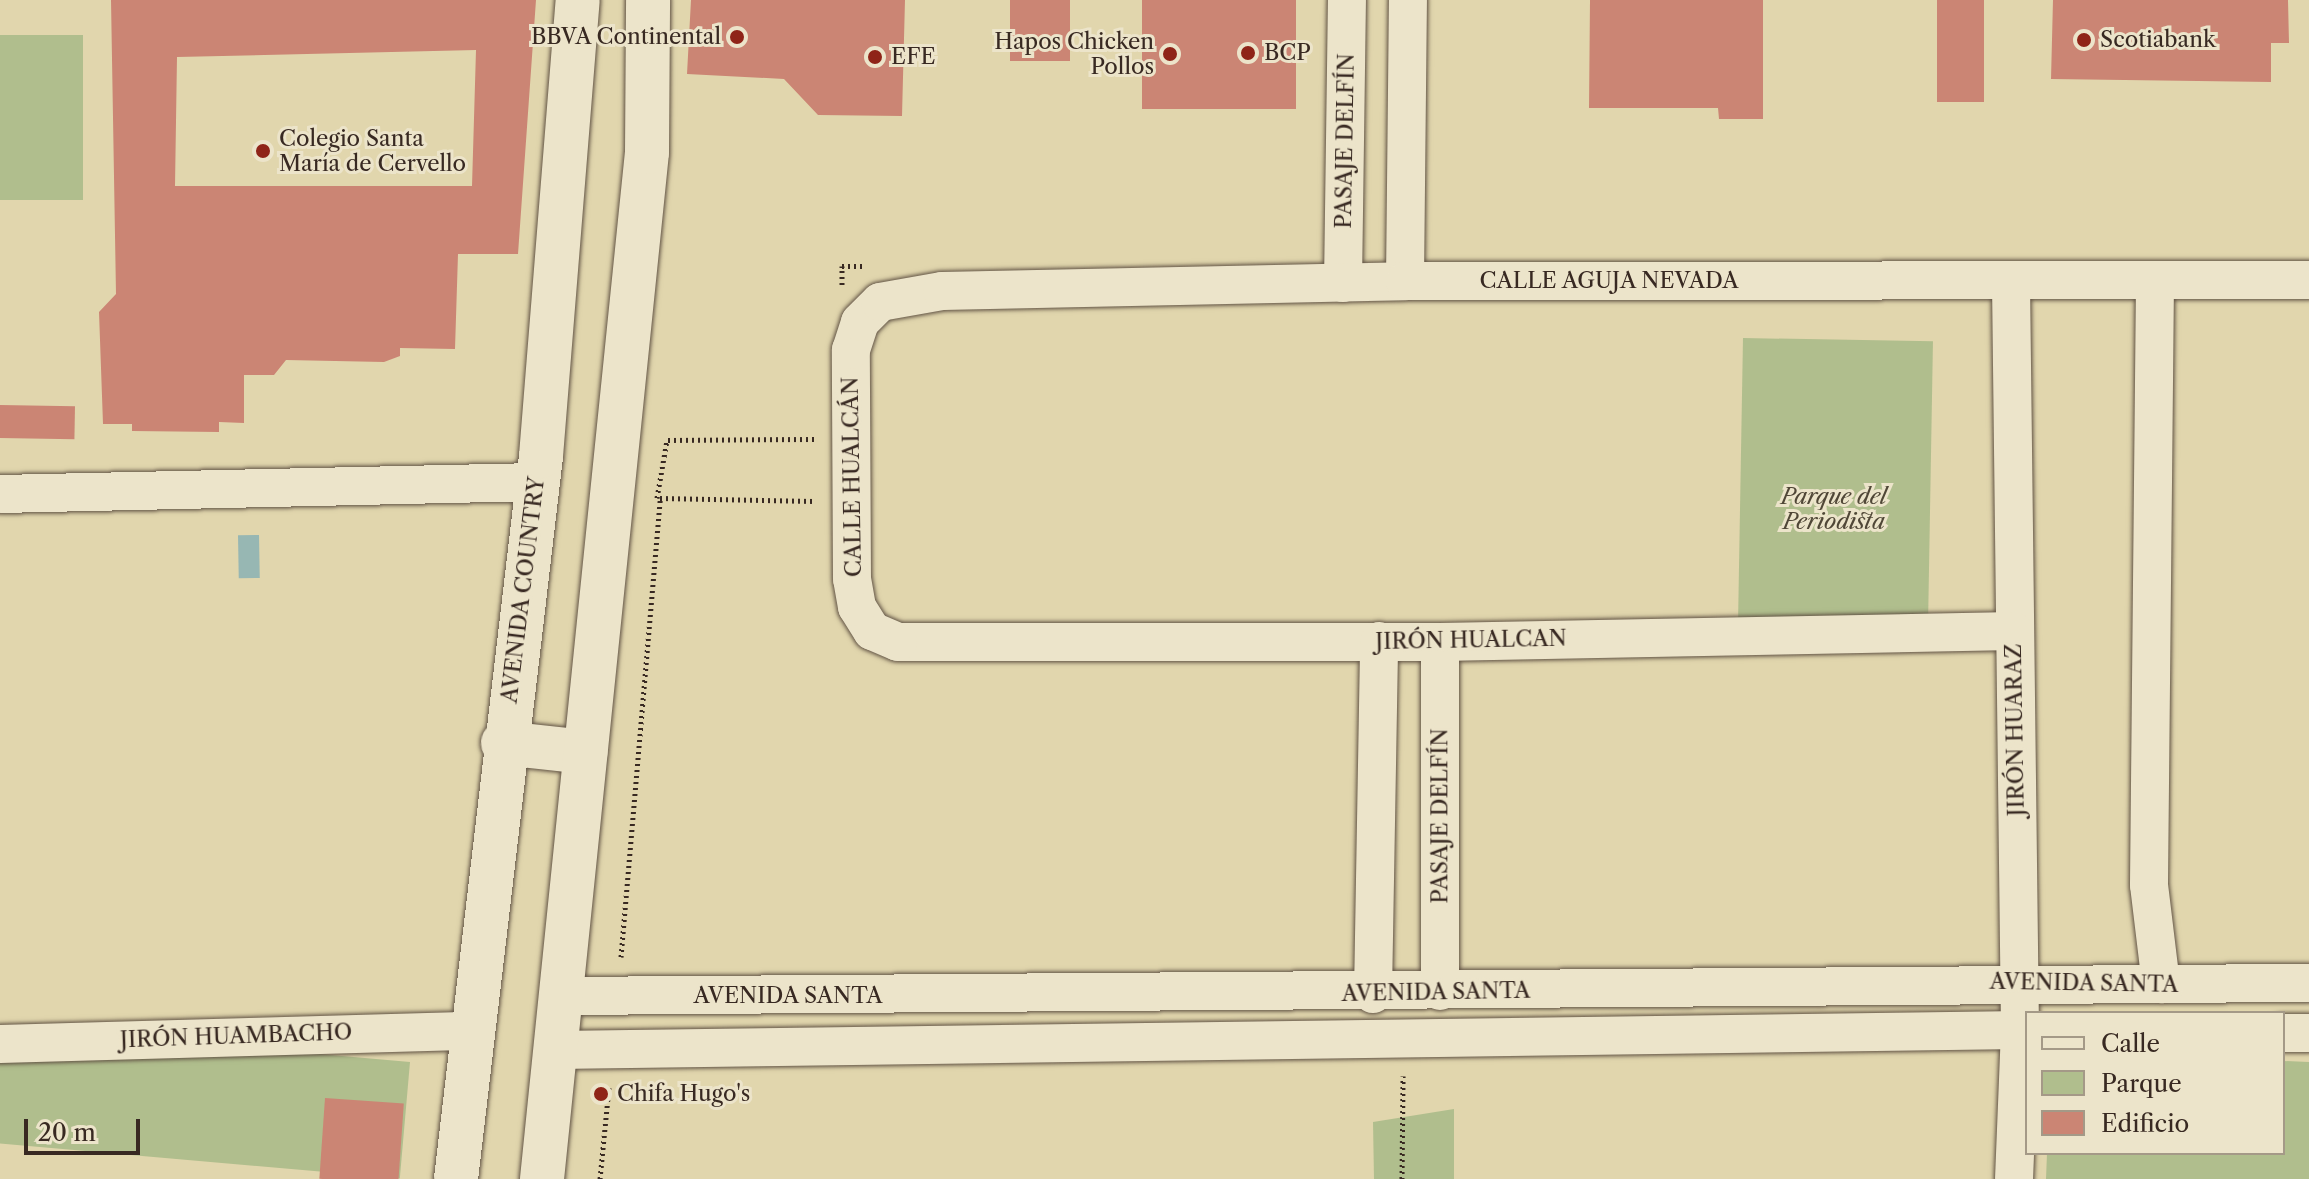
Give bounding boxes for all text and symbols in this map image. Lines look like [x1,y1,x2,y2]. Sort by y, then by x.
place label: BBVA Continental [530,24,721,50]
place label: Scotiabank [2100,27,2216,53]
marker: BBVA Continental [728,28,746,46]
place label: Hapos Chicken Pollos [994,28,1154,80]
marker: Scotiabank [2075,31,2093,49]
place label: BCP [1264,40,1311,66]
place label: EFE [891,44,936,70]
marker: BCP [1239,44,1257,62]
marker: Hapos Chicken Pollos [1161,45,1179,63]
marker: EFE [866,48,884,66]
street label: PASAJE DELFÍN [1330,53,1360,229]
place label: Colegio Santa María de Cervello [279,125,466,176]
marker: Colegio Santa María de Cervello [254,142,272,160]
street label: CALLE AGUJA NEVADA [1479,268,1739,294]
street label: CALLE HUALCÁN [837,377,867,577]
street label: AVENIDA COUNTRY [496,475,550,705]
park label: Parque del Periodista [1781,483,1887,534]
street label: JIRÓN HUALCAN [1375,625,1567,655]
street label: JIRÓN HUARAZ [2000,643,2030,817]
street label: PASAJE DELFÍN [1427,728,1453,904]
street label: AVENIDA SANTA [1989,968,2179,998]
street label: AVENIDA SANTA [1341,977,1531,1007]
street label: AVENIDA SANTA [693,983,883,1009]
legend [2025,1011,2285,1155]
street label: JIRÓN HUAMBACHO [120,1019,352,1053]
text: Calle [2101,1029,2160,1058]
text: Parque [2101,1069,2182,1098]
place label: Chifa Hugo's [617,1081,751,1107]
marker: Chifa Hugo's [592,1085,610,1103]
scale bar [28,1103,144,1153]
text: Edificio [2101,1109,2189,1138]
text: 20 m [38,1118,96,1147]

